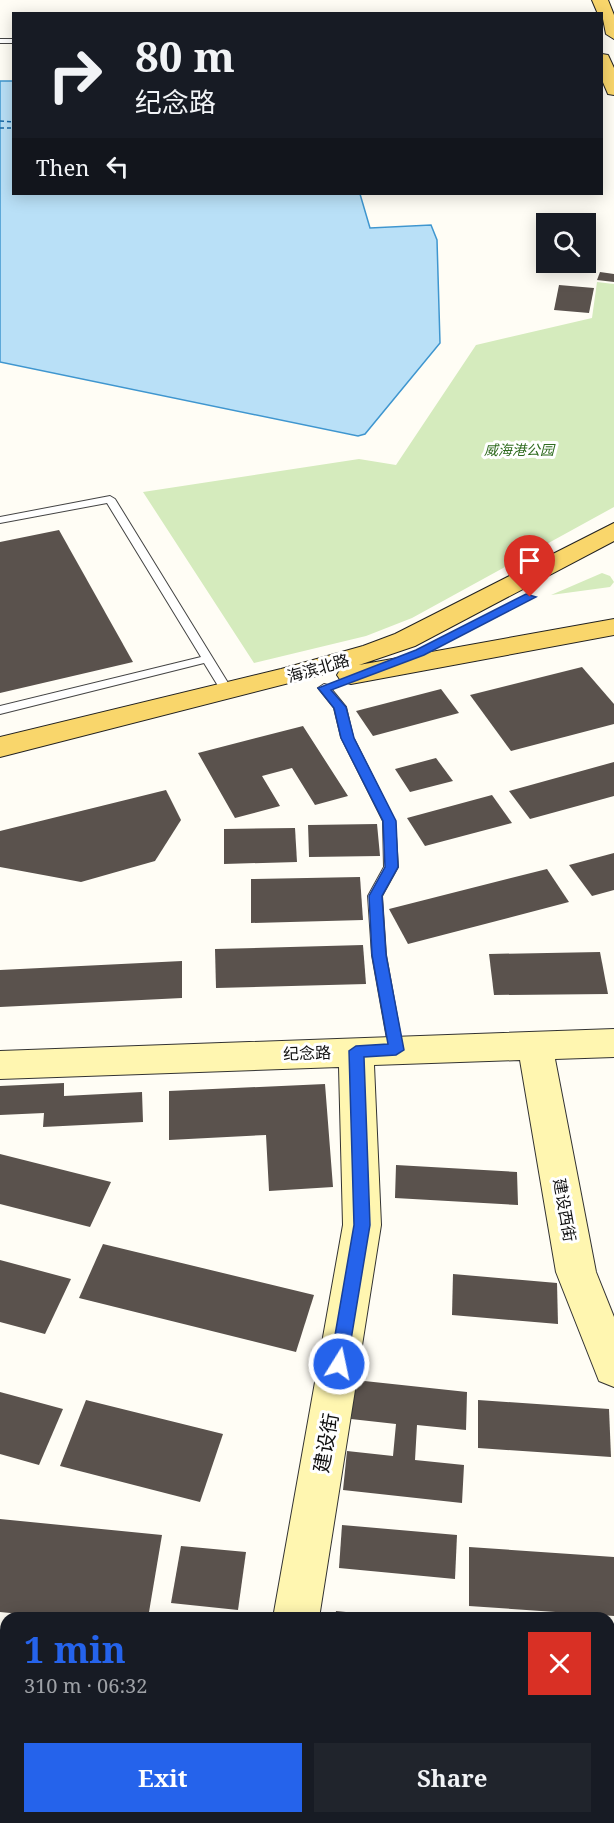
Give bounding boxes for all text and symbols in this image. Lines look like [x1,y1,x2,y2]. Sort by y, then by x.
text: 80 m [135,27,235,84]
icon: right [36,36,114,114]
text: 纪念路 [135,83,216,120]
icon: left [101,150,134,183]
text: Then [36,152,89,182]
map controls [536,213,596,273]
button: search [536,213,596,273]
park label: 威海港公园 [484,440,556,459]
pin [504,535,555,597]
icon: arrive [513,544,546,577]
street label: 海滨北路 [284,649,352,687]
street label: 纪念路 [283,1041,331,1065]
street label: 建设西街 [549,1177,581,1243]
position arrow [307,1332,371,1396]
street label: 建设街 [307,1411,344,1475]
text: 1 min [24,1625,126,1674]
button: close [528,1632,591,1695]
text: 310 m · 06:32 [24,1672,147,1699]
button: Exit [24,1743,302,1812]
button: Share [314,1743,591,1812]

